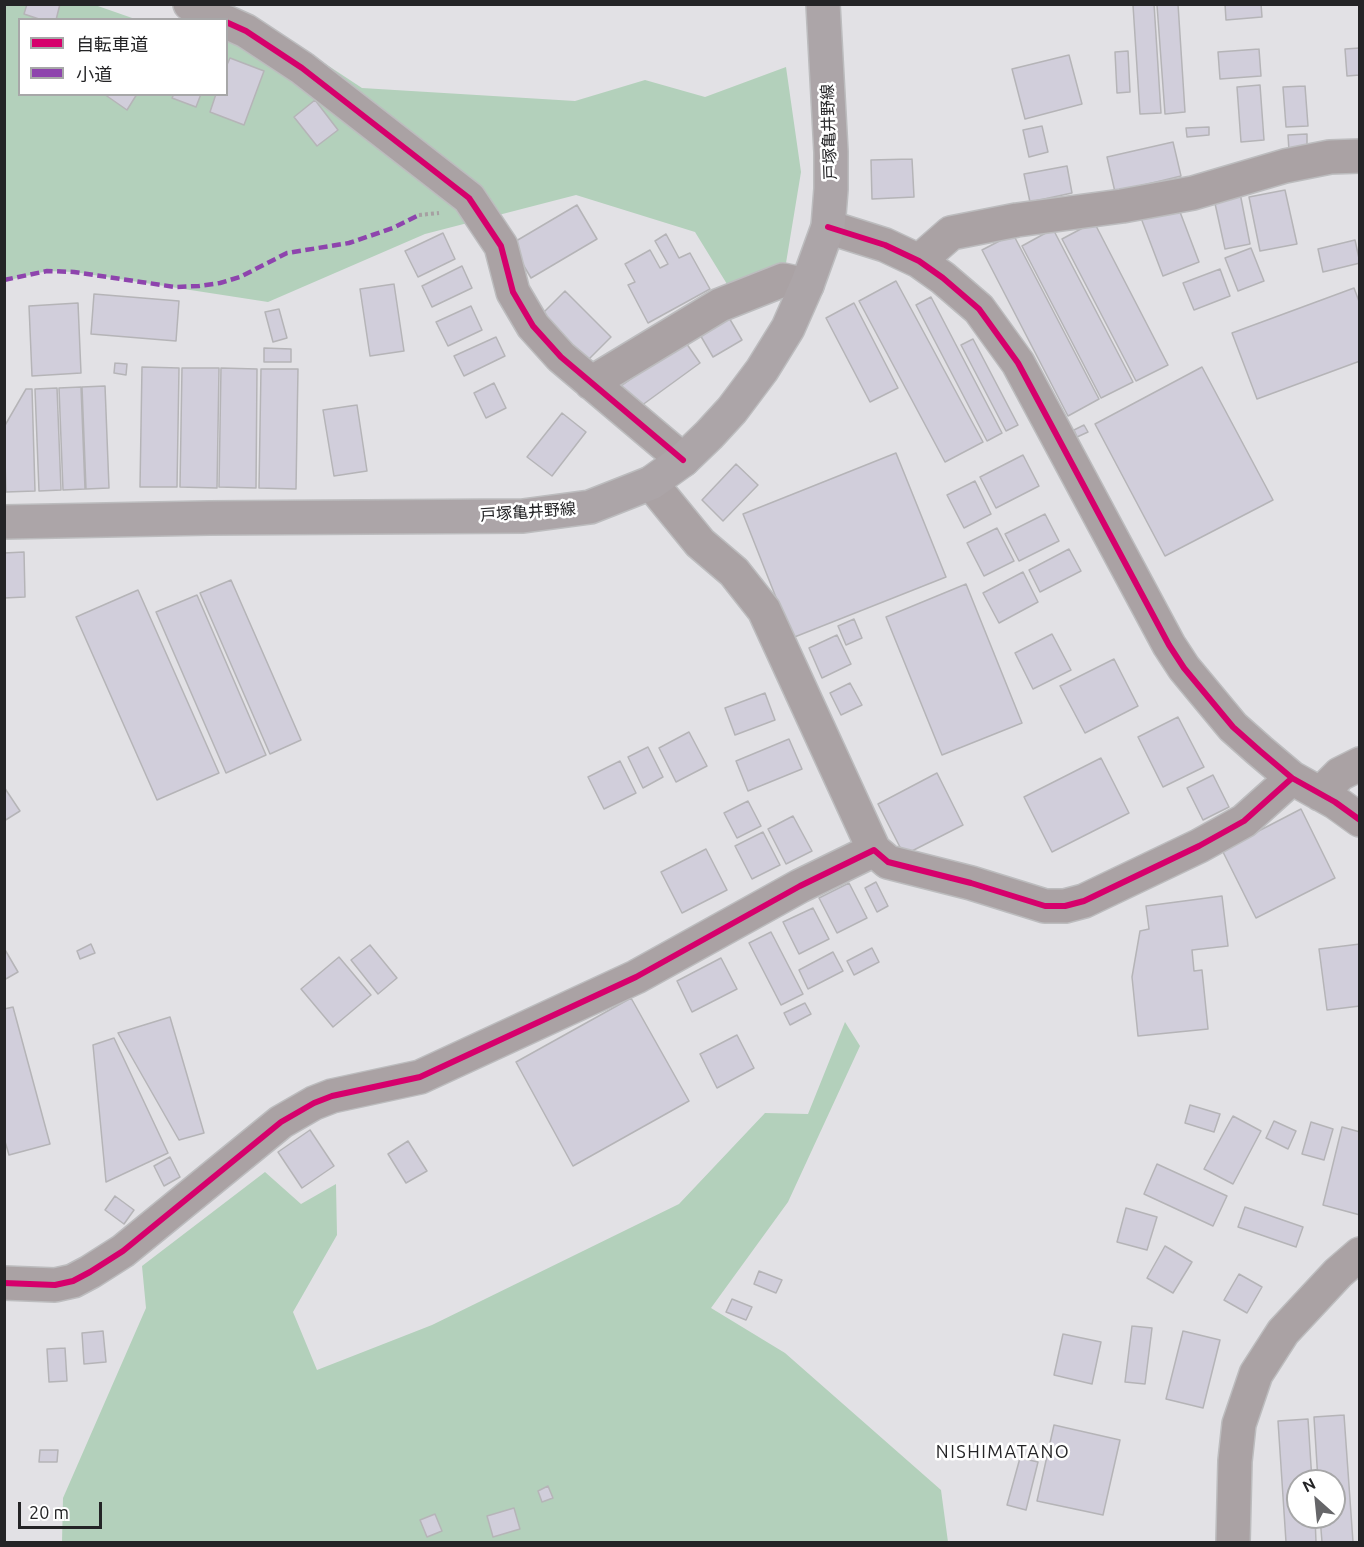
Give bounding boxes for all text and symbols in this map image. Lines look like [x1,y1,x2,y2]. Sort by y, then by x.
legend [18,18,228,96]
text: 自転車道 [76,34,148,54]
text: 小道 [76,64,112,84]
street label: 戸塚亀井野線 [818,84,840,180]
street label: 戸塚亀井野線 [479,499,577,525]
district label: NISHIMATANO [936,1441,1070,1463]
north arrow [1286,1469,1346,1529]
text: N [1299,1474,1318,1495]
scale bar [21,1490,105,1528]
text: 20 m [29,1502,69,1522]

